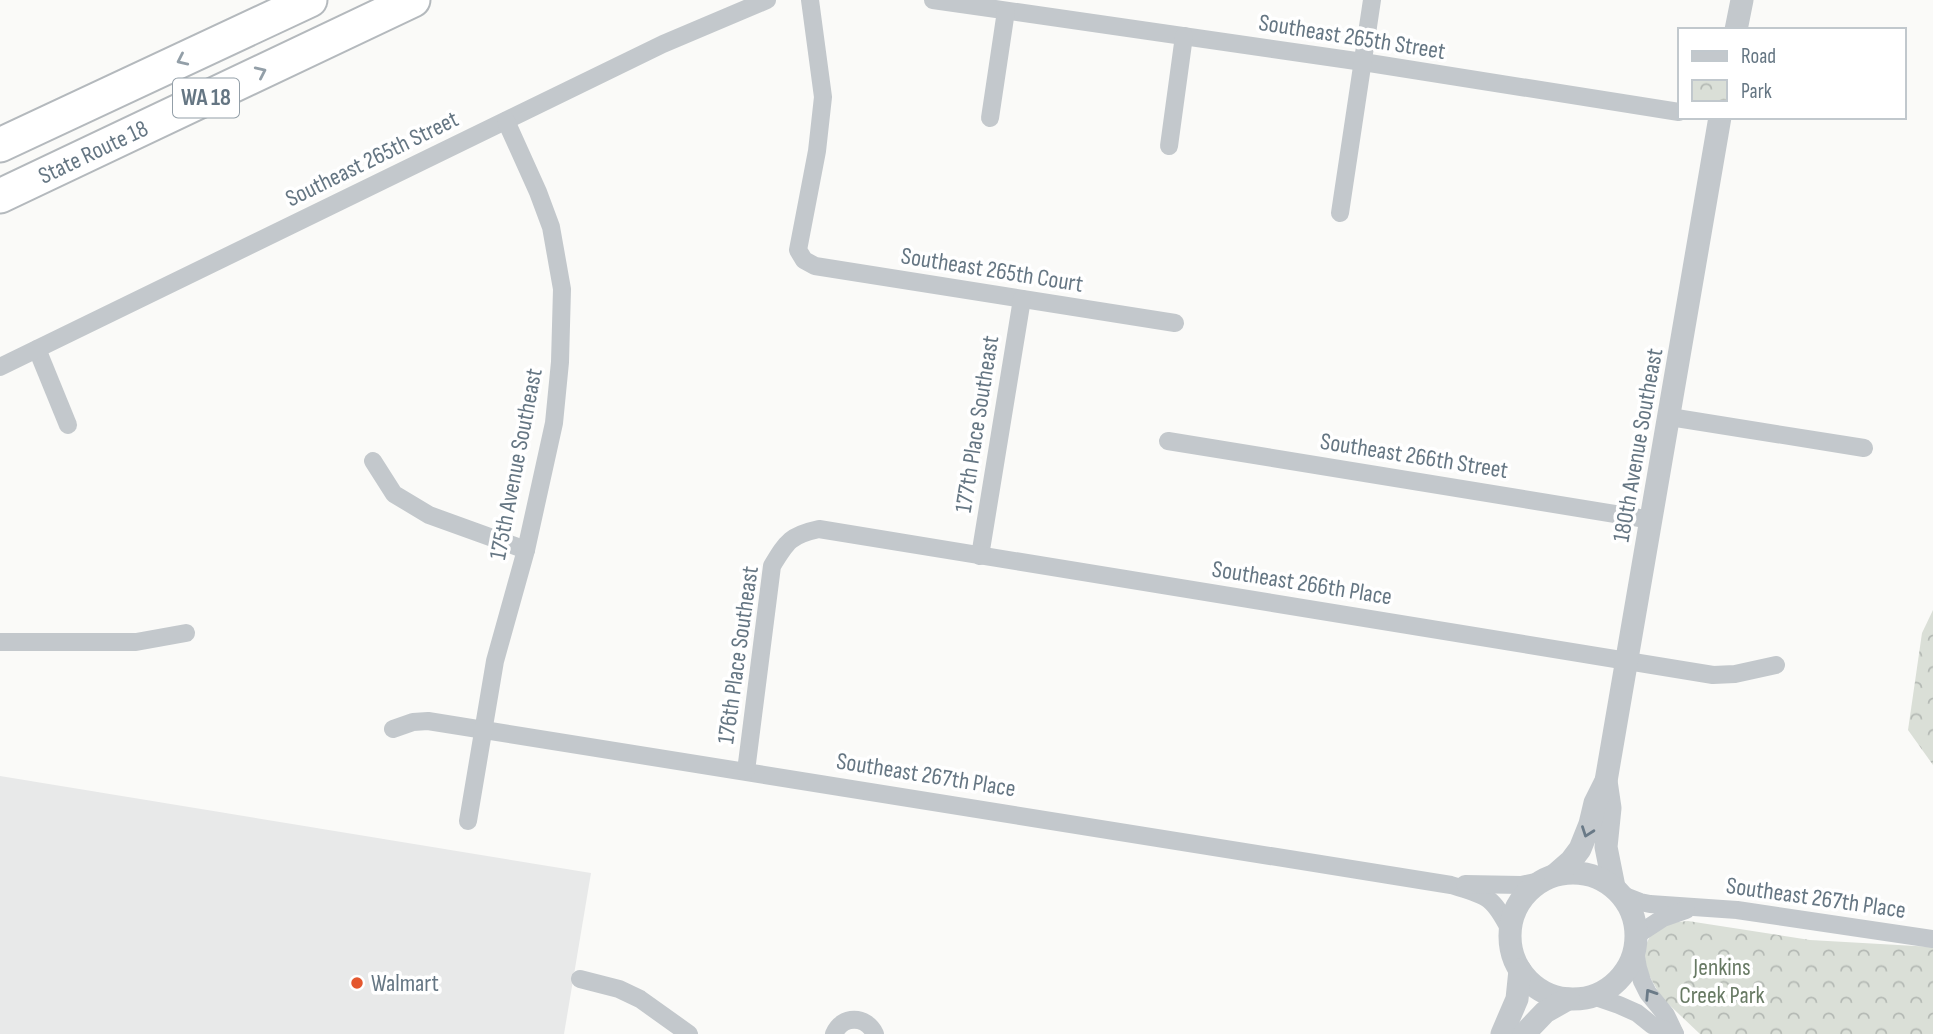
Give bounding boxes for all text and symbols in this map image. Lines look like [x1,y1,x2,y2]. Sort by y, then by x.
street label: Southeast 265th Street [1257,8,1447,66]
legend [1678,28,1905,119]
text: Road [1741,44,1776,69]
one-way arrow [177,52,189,66]
one-way arrow [254,67,266,81]
road number: WA 18 [173,78,239,118]
text: Park [1741,79,1772,104]
street label: Southeast 265th Street [281,105,463,213]
street label: State Route 18 [34,114,152,190]
street label: Southeast 265th Court [899,241,1085,299]
street label: 177th Place Southeast [949,333,1005,515]
street label: 180th Avenue Southeast [1607,346,1669,544]
street label: 175th Avenue Southeast [483,366,549,562]
street label: Southeast 266th Street [1318,427,1510,485]
street label: Southeast 266th Place [1210,554,1394,612]
street label: 176th Place Southeast [711,564,765,746]
street label: Southeast 267th Place [834,747,1018,803]
one-way arrow [1581,825,1595,837]
street label: Southeast 267th Place [1724,871,1908,925]
park label: Jenkins Creek Park [1679,953,1765,1010]
place label: Walmart [371,969,439,998]
marker: Walmart [349,975,365,991]
one-way arrow [1646,989,1659,1002]

